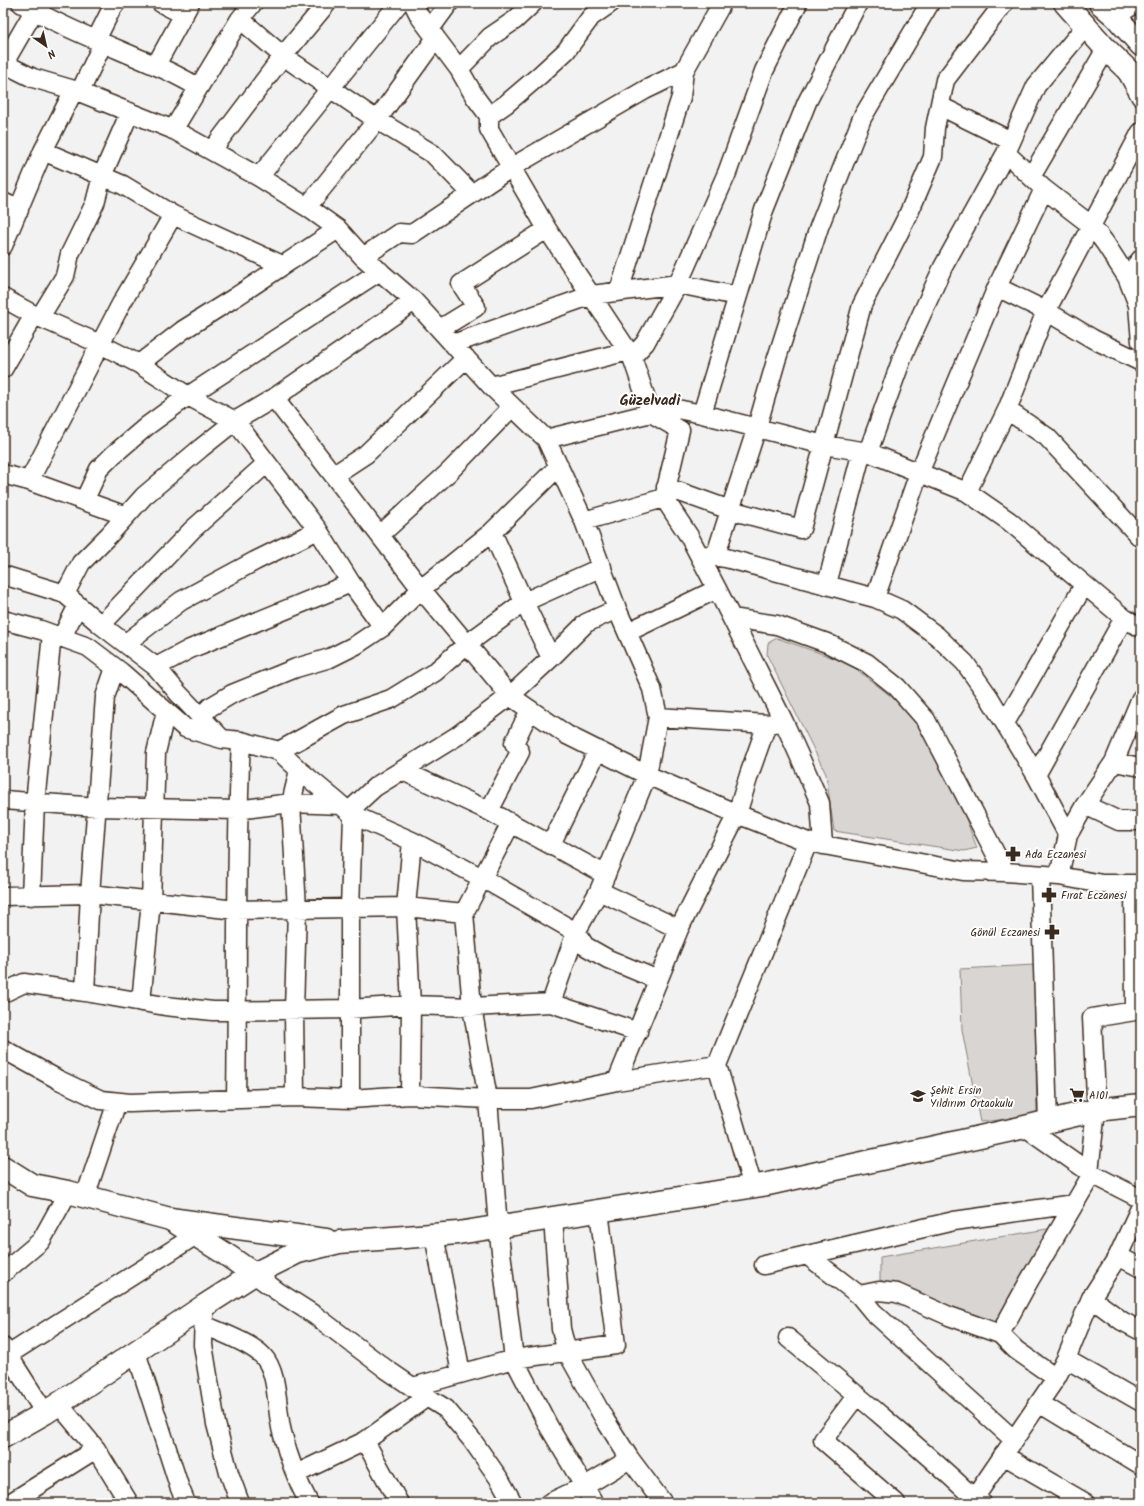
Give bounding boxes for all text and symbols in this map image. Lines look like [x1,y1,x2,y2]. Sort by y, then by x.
north arrow [26,26,66,66]
text: N [43,44,59,63]
district label: Güzelvadi [620,389,681,413]
pharmacy icon: Ada Eczanesi [1004,845,1022,863]
place label: Ada Eczanesi [1025,846,1087,864]
pharmacy icon: Fırat Eczanesi [1040,886,1058,904]
place label: Fırat Eczanesi [1061,887,1127,905]
pharmacy icon: Gönül Eczanesi [1043,923,1061,941]
place label: Gönül Eczanesi [971,924,1040,942]
place label: Şehit Ersin Yıldırım Ortaokulu [930,1082,1014,1113]
supermarket icon: A101 [1068,1086,1086,1104]
school or university icon: Şehit Ersin Yıldırım Ortaokulu [909,1087,927,1105]
place label: A101 [1089,1087,1108,1105]

